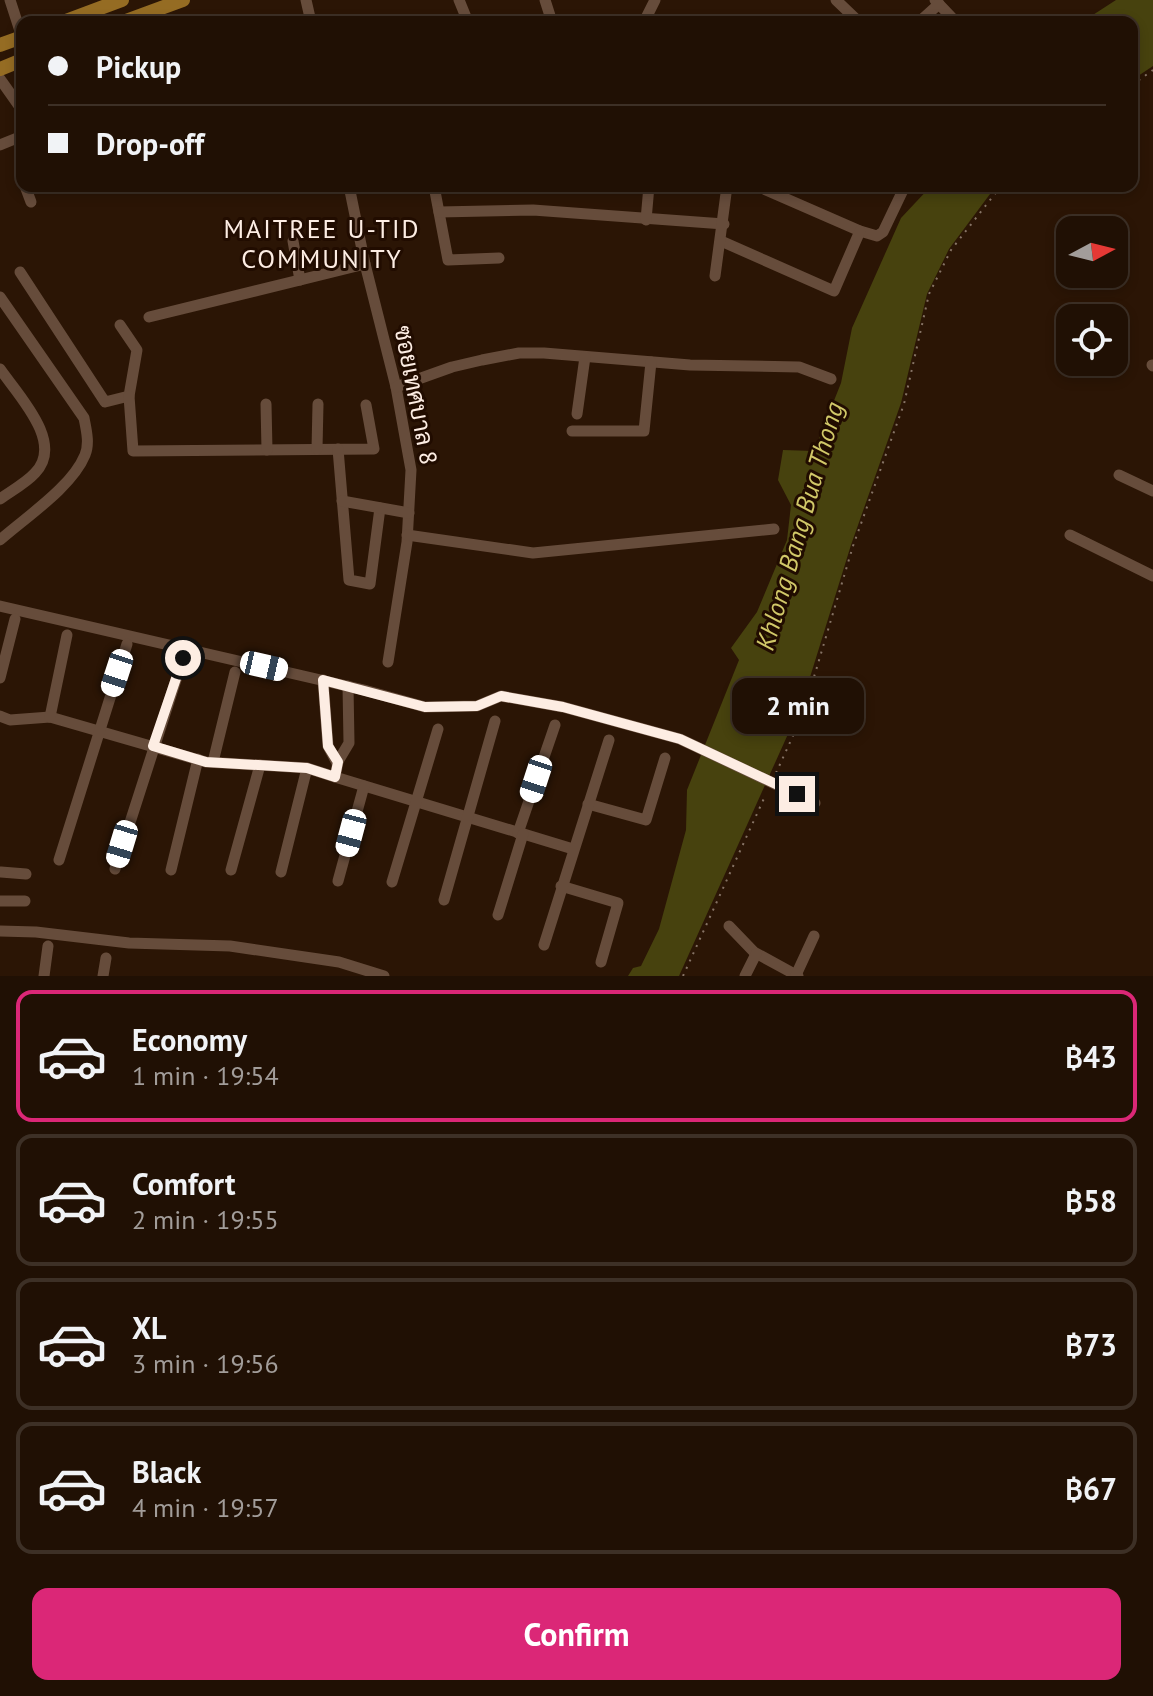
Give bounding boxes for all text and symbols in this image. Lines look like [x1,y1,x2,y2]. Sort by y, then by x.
text: Pickup [96,47,181,86]
text: Drop-off [96,124,204,163]
district label: MAITREE U-TID COMMUNITY [223,212,421,275]
north arrow [1056,216,1128,288]
map controls [1056,216,1128,376]
button: locate [1056,304,1128,376]
street label: ซอยเทศบาล 8 [387,323,445,467]
water label: Khlong Bang Bua Thong [748,398,850,654]
route start [165,640,201,676]
car [98,646,136,700]
car [238,649,290,683]
callout: 2 min [731,678,863,734]
text: 2 min [766,689,830,722]
car [517,752,555,806]
route end [779,776,815,812]
car [333,807,369,859]
car [104,818,140,870]
icon: car [36,1020,108,1092]
text: Economy [132,1020,247,1059]
text: ฿43 [1065,1037,1117,1076]
text: 1 min · 19:54 [132,1059,279,1092]
icon: car [36,1164,108,1236]
text: Comfort [132,1164,235,1203]
text: ฿58 [1065,1181,1117,1220]
text: 2 min · 19:55 [132,1203,279,1236]
icon: car [36,1308,108,1380]
text: XL [132,1308,166,1347]
text: ฿73 [1065,1325,1117,1364]
text: 3 min · 19:56 [132,1347,279,1380]
icon: car [36,1452,108,1524]
text: Black [132,1452,201,1491]
text: ฿67 [1065,1469,1117,1508]
text: 4 min · 19:57 [132,1491,279,1524]
button: Confirm [32,1588,1121,1680]

